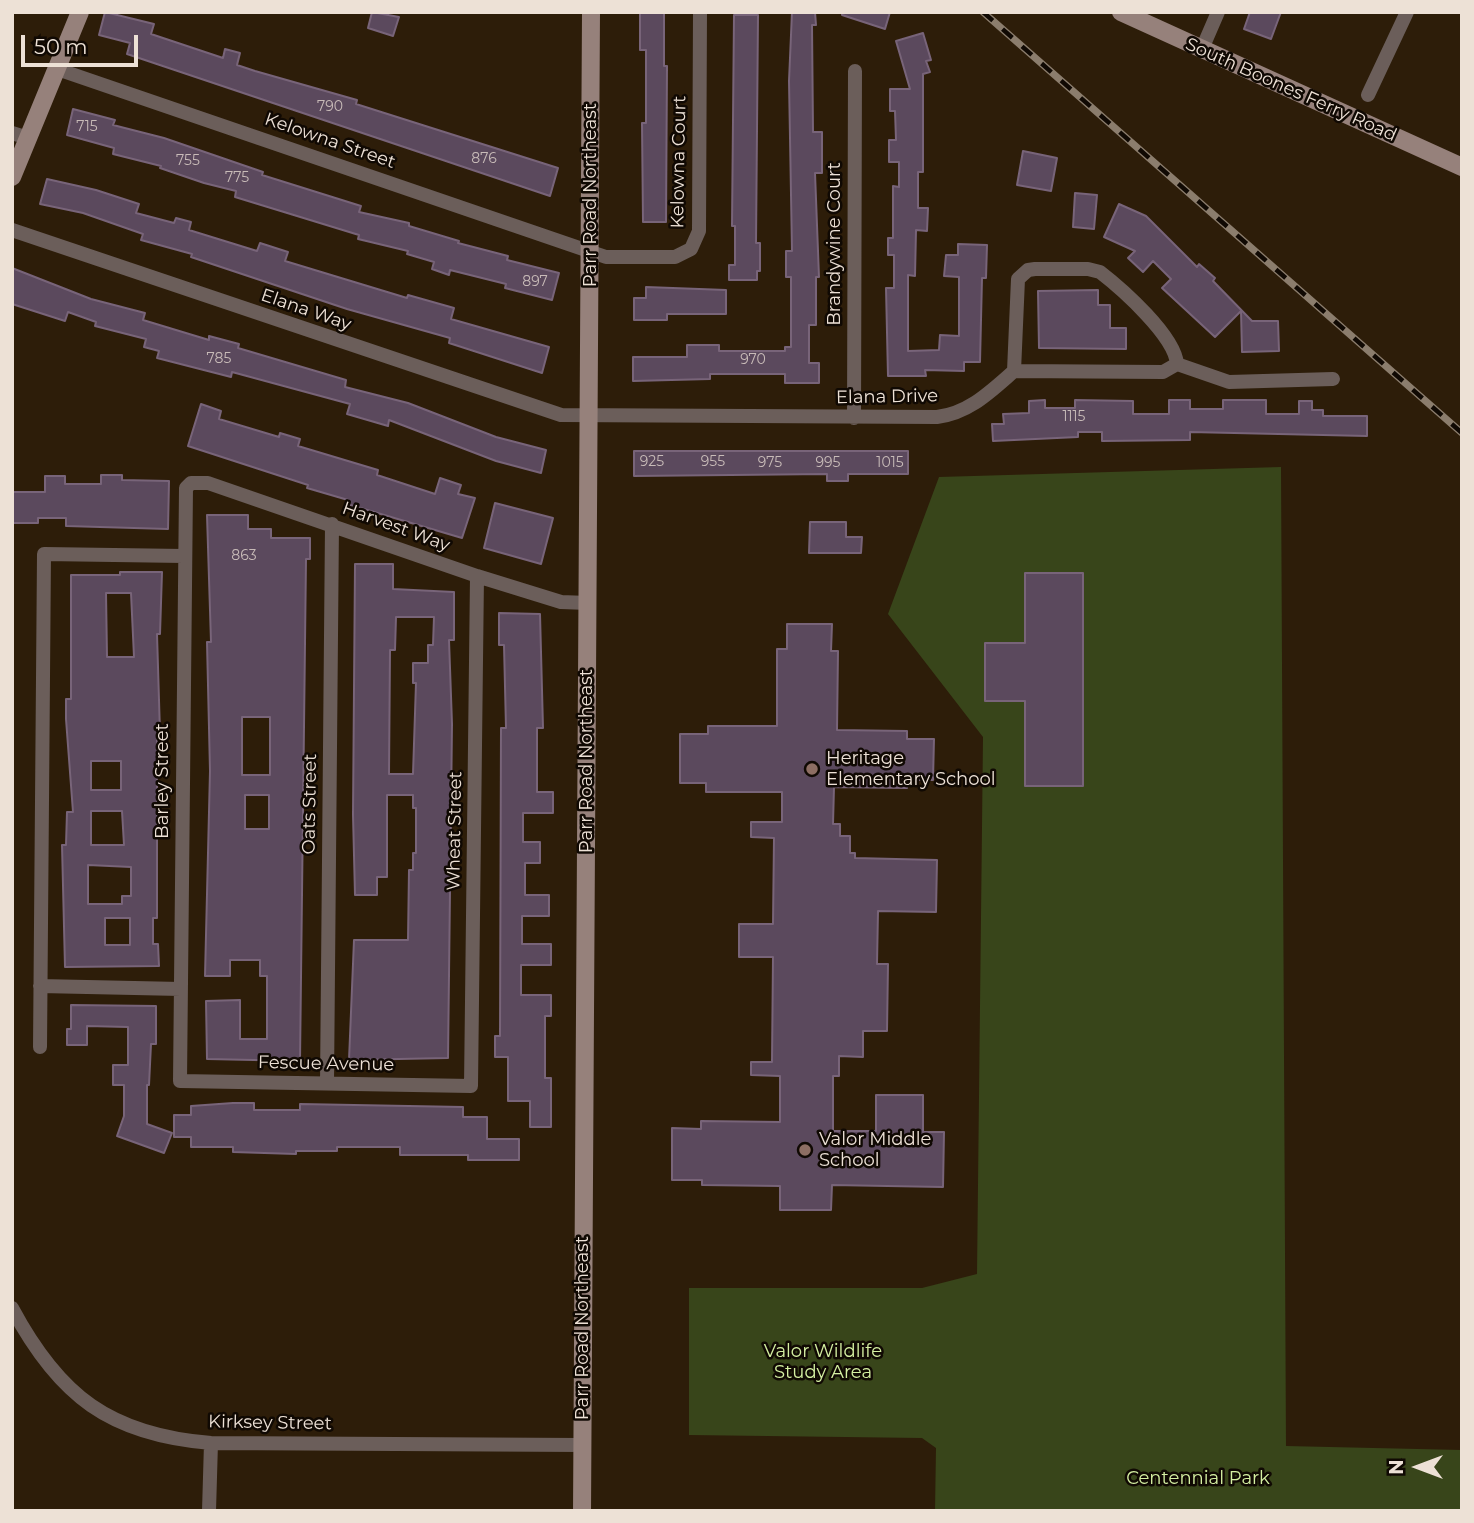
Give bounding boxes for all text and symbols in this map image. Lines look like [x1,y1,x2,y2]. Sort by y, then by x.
scale bar [24,21,142,65]
text: 50 m [34,34,88,59]
street label: South Boones Ferry Road [1182,34,1400,146]
street label: Kelowna Court [667,95,691,229]
house number: 790 [317,99,343,115]
street label: Parr Road Northeast [580,103,602,287]
street label: Kelowna Street [262,109,398,173]
house number: 715 [76,119,98,135]
house number: 876 [471,151,497,167]
house number: 755 [176,153,200,169]
street label: Brandywine Court [824,162,846,326]
house number: 775 [225,170,249,186]
house number: 897 [522,274,548,290]
street label: Elana Way [258,284,354,336]
house number: 785 [207,351,231,367]
house number: 970 [740,352,766,368]
street label: Elana Drive [836,385,938,409]
house number: 1115 [1062,409,1086,425]
house number: 925 [640,454,664,470]
house number: 955 [701,454,725,470]
house number: 975 [758,455,782,471]
house number: 995 [816,455,840,471]
house number: 1015 [876,455,904,471]
street label: Harvest Way [339,498,453,556]
house number: 863 [231,548,257,564]
street label: Parr Road Northeast [576,669,598,853]
street label: Barley Street [152,723,174,839]
place label: Heritage Elementary School [826,748,996,790]
street label: Oats Street [298,753,322,855]
marker: Heritage Elementary School [804,761,820,777]
street label: Wheat Street [443,771,467,891]
street label: Fescue Avenue [258,1052,394,1076]
place label: Valor Middle School [819,1129,931,1172]
marker: Valor Middle School [797,1142,813,1158]
street label: Parr Road Northeast [572,1236,594,1420]
park label: Valor Wildlife Study Area [764,1341,882,1384]
street label: Kirksey Street [208,1411,332,1435]
north arrow [1383,1432,1453,1502]
text: N [1385,1459,1408,1475]
park label: Centennial Park [1126,1468,1270,1490]

